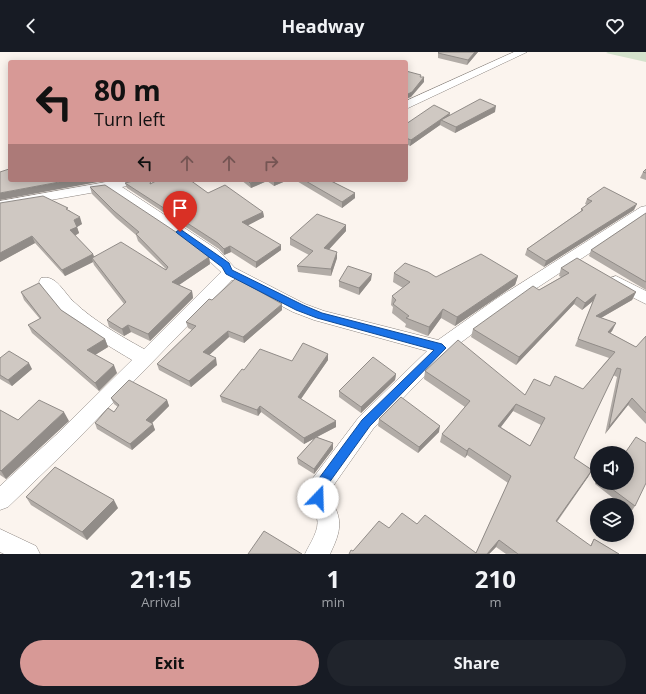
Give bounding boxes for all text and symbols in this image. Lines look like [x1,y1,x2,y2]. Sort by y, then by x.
text: Headway [281,14,365,38]
icon: back [20,15,42,37]
icon: heart [604,15,626,37]
text: 80 m [94,71,161,109]
icon: left [28,76,80,128]
text: Turn left [94,107,165,131]
icon: left [134,152,156,174]
icon: ahead [176,152,198,174]
icon: ahead [218,152,240,174]
icon: right [260,152,282,174]
pin [163,191,197,232]
icon: arrive [169,197,191,219]
map controls [590,446,634,542]
button: sound [590,446,634,490]
position arrow [297,477,339,519]
button: layers [590,498,634,542]
text: 21:15 [130,562,192,595]
text: 1 [326,562,340,595]
text: 210 [475,562,516,595]
text: Arrival [141,593,180,611]
text: min [322,593,345,611]
text: m [489,593,501,611]
button: Exit [20,640,319,686]
button: Share [327,640,626,686]

